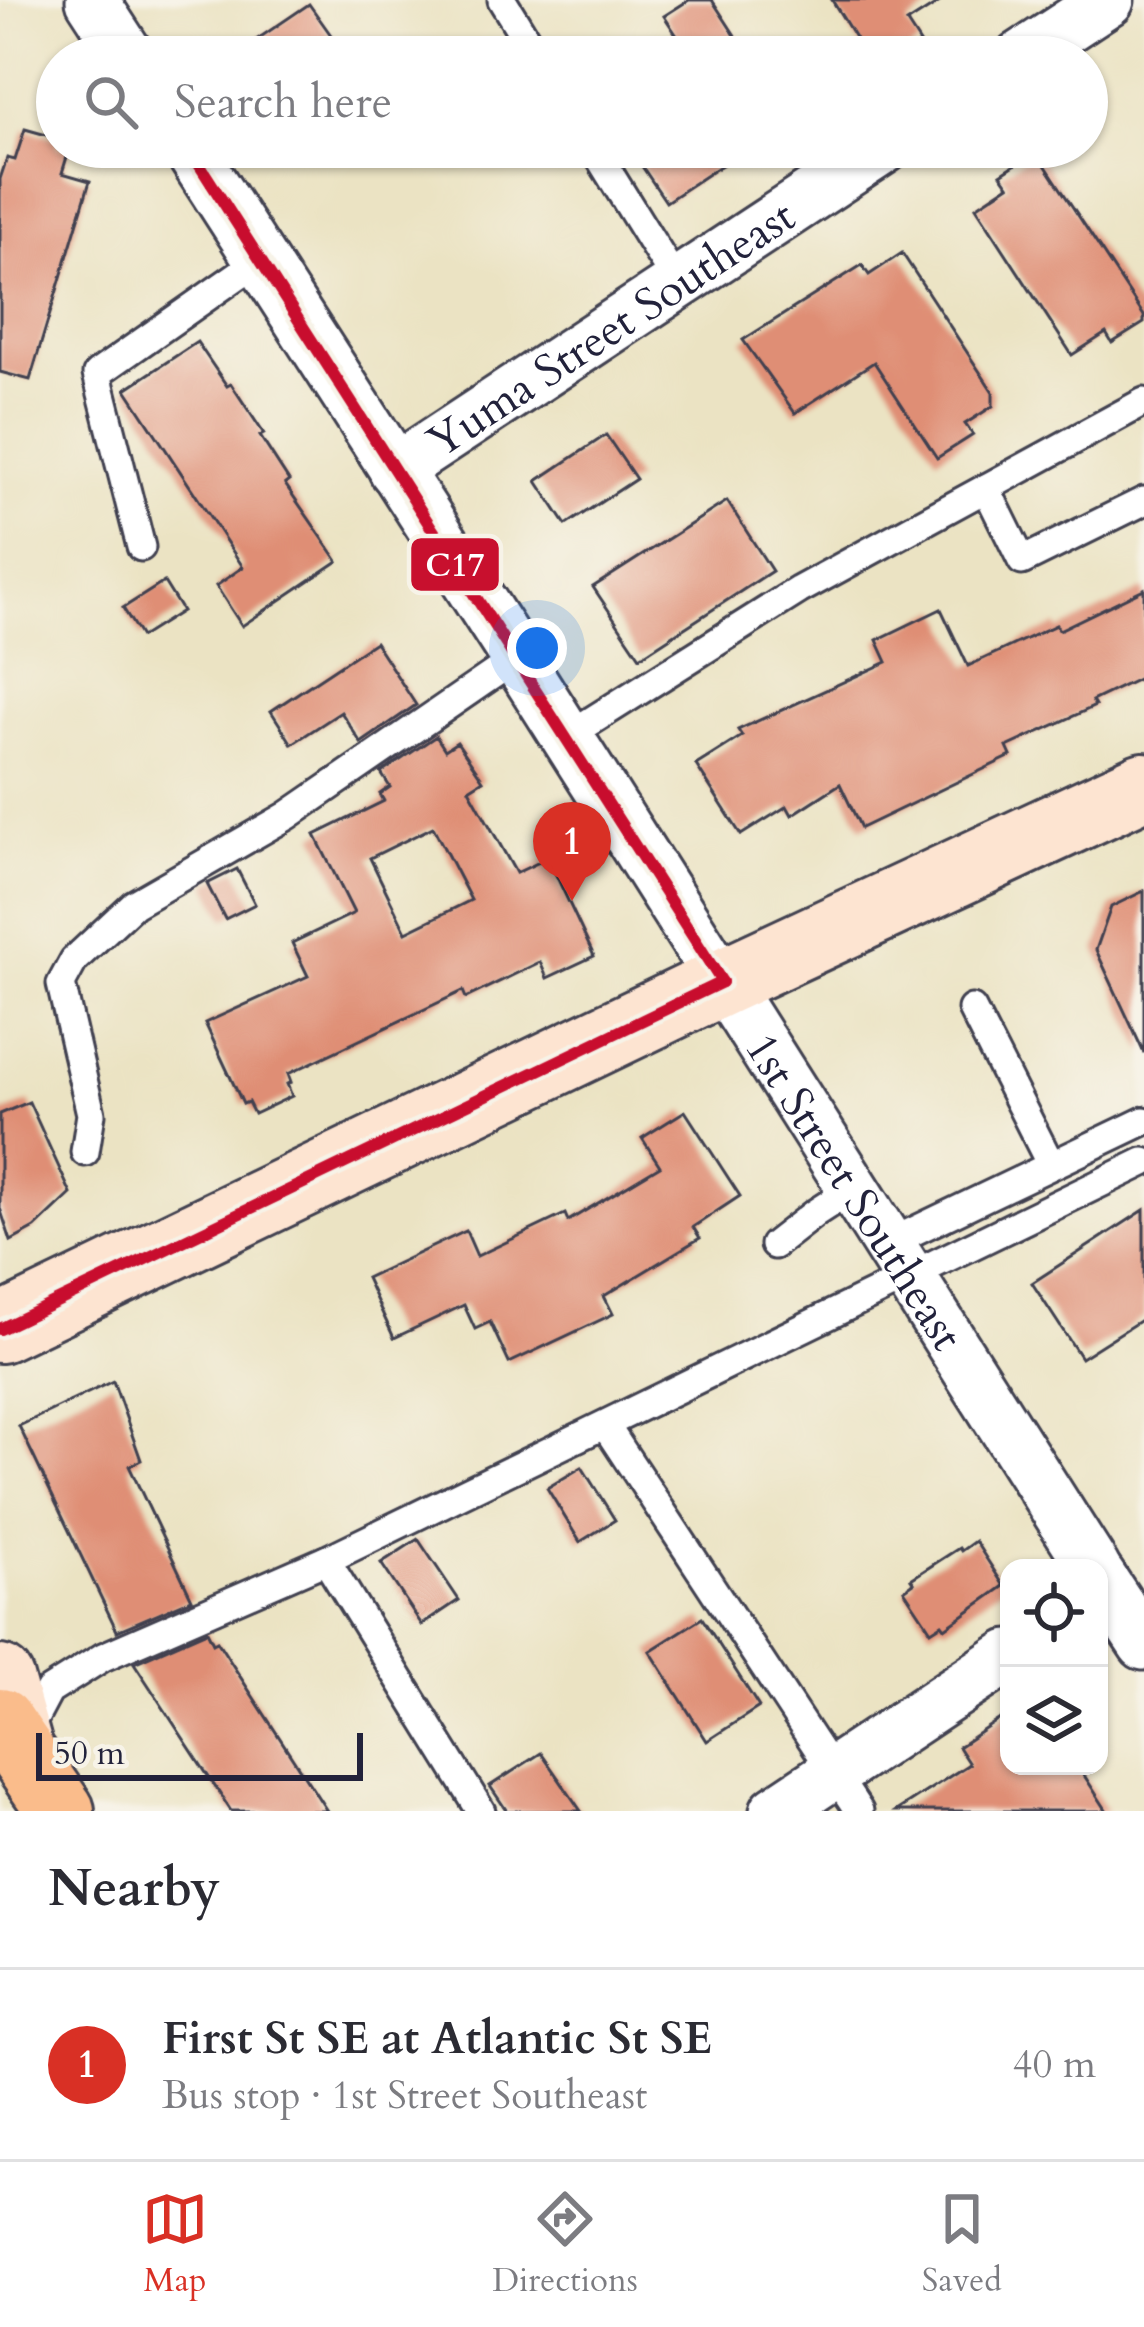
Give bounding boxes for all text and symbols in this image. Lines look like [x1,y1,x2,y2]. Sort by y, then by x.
search box [36,36,1108,168]
icon: search [78,69,144,135]
text: Search here [174,72,392,133]
street label: Yuma Street Southeast [416,186,807,472]
line badge: C17 [409,536,501,593]
text: C17 [425,543,485,588]
your location [507,618,567,678]
pin: 1 [533,802,611,901]
street label: 1st Street Southeast [730,1022,977,1362]
map controls [1000,1559,1108,1775]
button: locate [1000,1559,1108,1667]
button: layers [1000,1667,1108,1775]
scale bar [36,1727,363,1780]
text: 50 m [54,1731,125,1776]
text: Nearby [48,1854,220,1924]
text: First St SE at Atlantic St SE [162,2008,712,2069]
text: 1 [77,2038,97,2091]
text: 40 m [1013,2038,1096,2091]
text: Bus stop · 1st Street Southeast [162,2069,647,2122]
tab: Map [142,2186,208,2303]
tab: Directions [492,2186,638,2303]
tab: Saved [922,2186,1002,2303]

